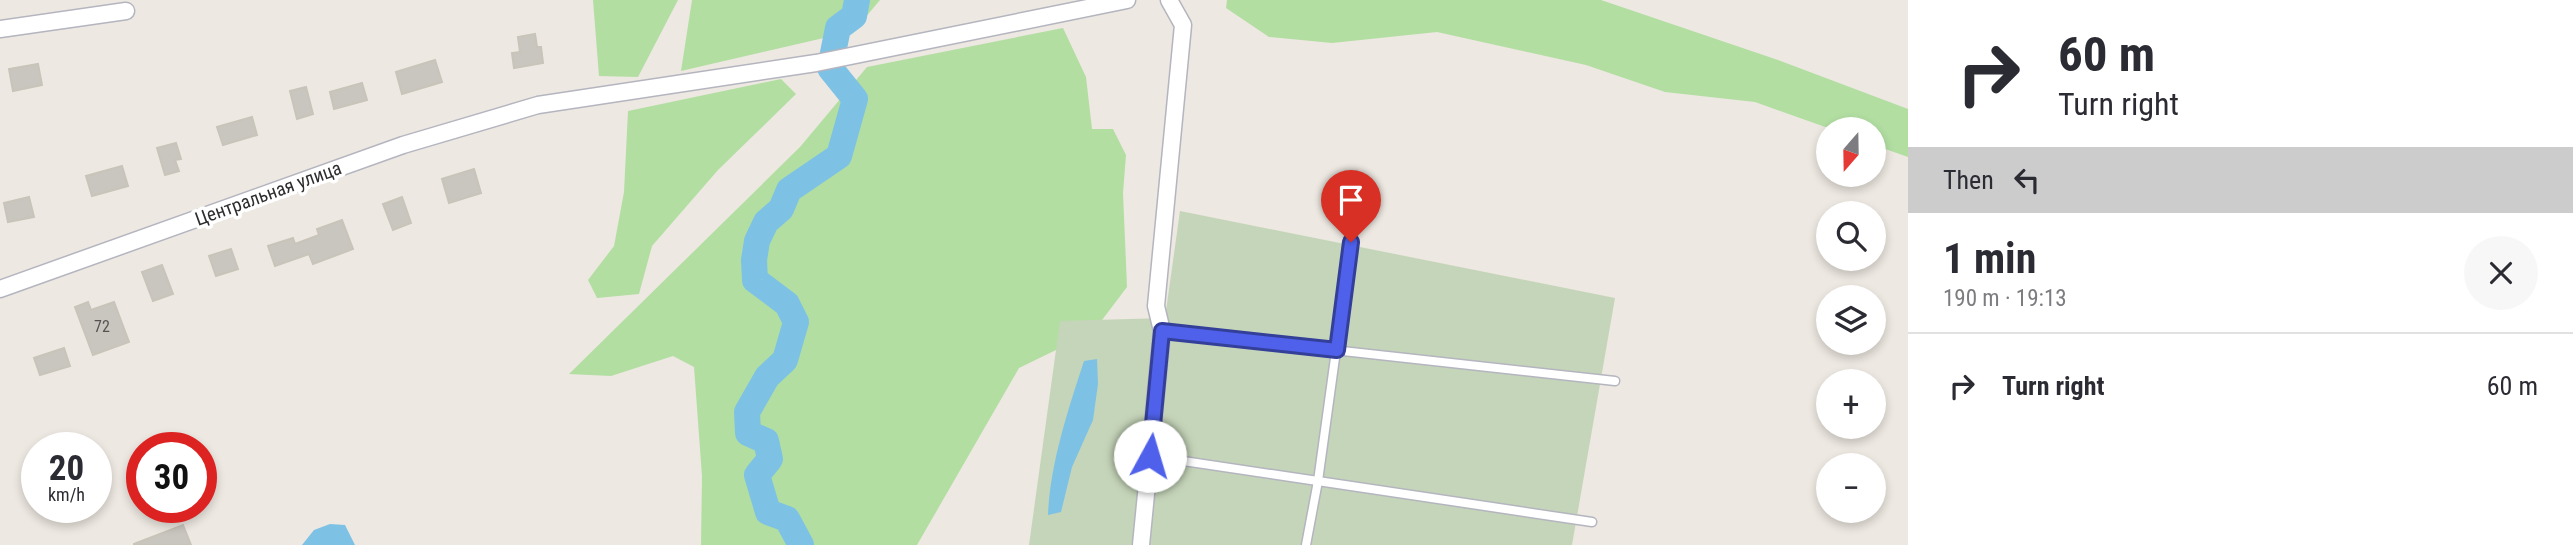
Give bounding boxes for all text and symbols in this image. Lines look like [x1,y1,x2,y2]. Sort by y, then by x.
text: 60 m [2058,26,2155,83]
icon: right [1943,28,2034,119]
text: Turn right [2058,85,2179,123]
north arrow [1816,117,1886,187]
map controls [1816,117,1886,523]
street label: Центральная улица [192,156,345,231]
icon: left [2008,161,2046,199]
text: Then [1943,165,1994,195]
pin [1321,170,1381,242]
icon: arrive [1332,181,1370,219]
button: search [1816,201,1886,271]
text: 1 min [1943,234,2036,283]
button: close [2464,236,2538,310]
button: layers [1816,285,1886,355]
text: 190 m · 19:13 [1943,285,2067,312]
house number: 72 [94,317,110,336]
icon: right [1943,367,1981,405]
button: + [1816,369,1886,439]
text: Turn right [2002,371,2104,401]
text: 60 m [2487,371,2538,401]
position arrow [1113,419,1187,493]
speed limit sign: 30 [126,432,217,523]
text: 20 [49,448,84,489]
button: − [1816,453,1886,523]
text: km/h [48,484,85,505]

